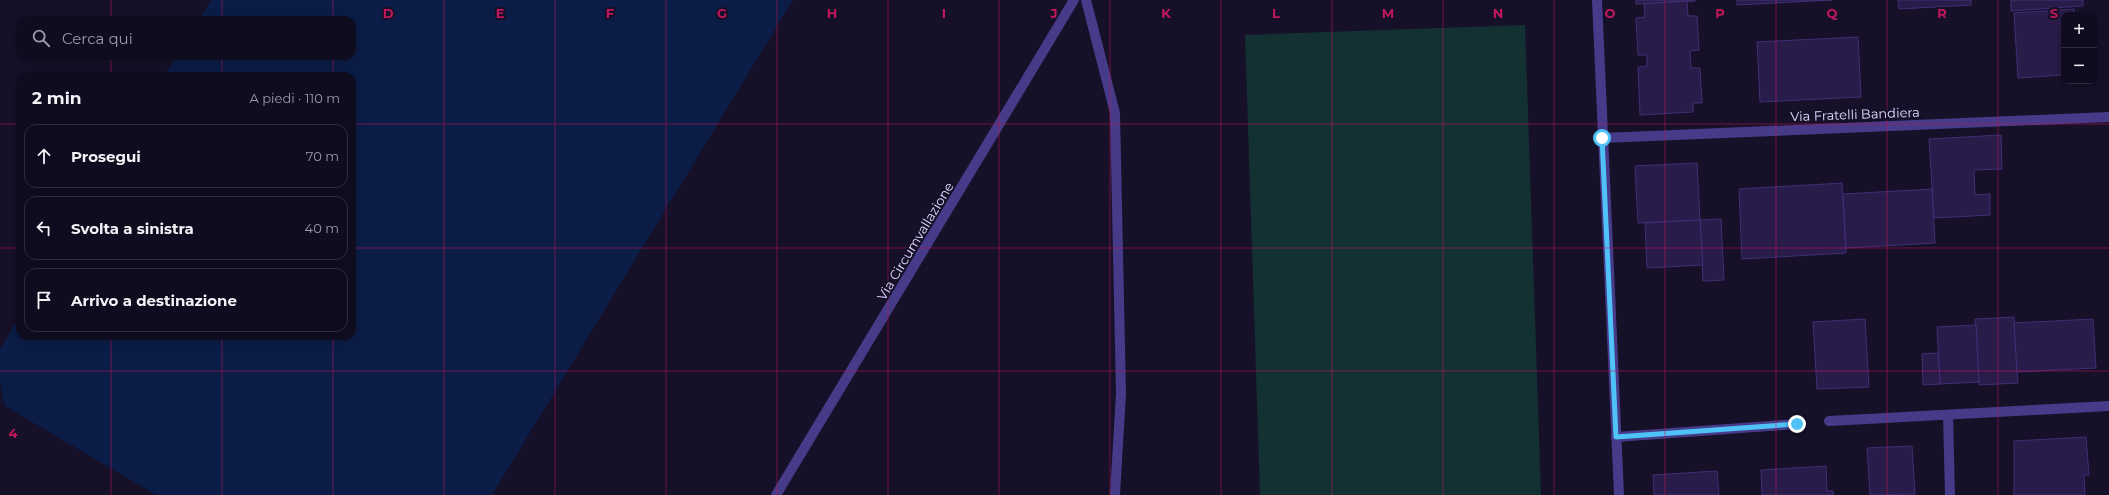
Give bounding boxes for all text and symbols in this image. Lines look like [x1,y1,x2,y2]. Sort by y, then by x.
text: D [383,5,394,21]
text: E [496,5,505,21]
text: F [606,5,614,21]
text: G [717,5,727,21]
text: H [827,5,837,21]
text: I [942,5,946,21]
text: J [1049,5,1058,21]
text: K [1161,5,1171,21]
text: L [1272,5,1280,21]
text: M [1382,5,1394,21]
text: N [1493,5,1503,21]
text: O [1605,5,1616,21]
text: P [1715,5,1725,21]
text: Q [1827,5,1838,21]
text: R [1937,5,1947,21]
text: S [2050,5,2058,21]
map controls [2061,12,2097,84]
button: + [2061,12,2097,48]
search box [16,16,356,60]
icon: search [30,27,52,49]
text: Cerca qui [62,29,133,48]
button: − [2061,48,2097,84]
text: 2 min [32,88,82,108]
text: A piedi · 110 m [250,90,340,106]
street label: Via Fratelli Bandiera [1790,104,1920,124]
route start [1593,129,1611,147]
icon: ahead [33,145,55,167]
text: Prosegui [71,147,141,166]
text: 70 m [306,148,339,164]
street label: Via Circumvallazione [873,179,957,303]
icon: left [33,217,55,239]
text: Svolta a sinistra [71,219,194,238]
text: 40 m [305,220,339,236]
icon: arrive [33,289,55,311]
text: Arrivo a destinazione [71,291,237,310]
route end [1788,415,1806,433]
text: 4 [9,425,18,441]

